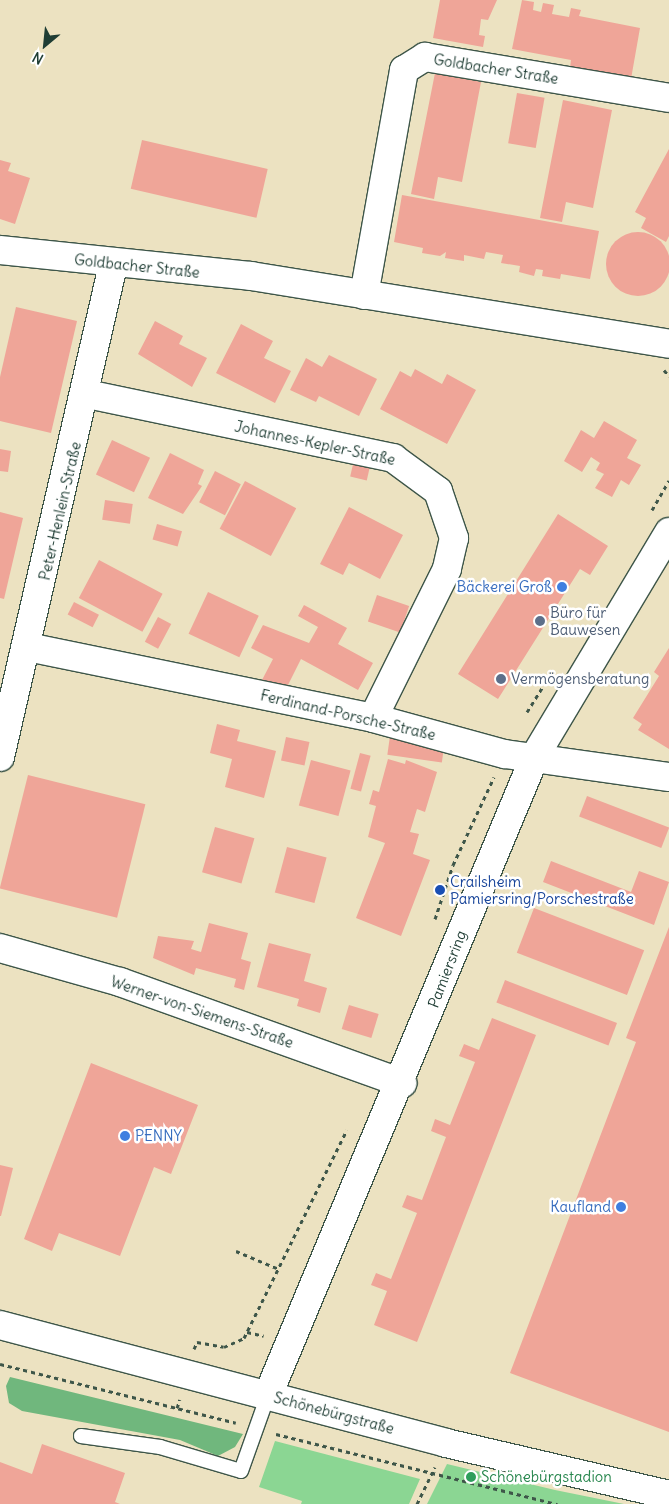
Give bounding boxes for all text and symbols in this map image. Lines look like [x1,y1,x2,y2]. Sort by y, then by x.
north arrow [20,20,70,70]
text: N [29,48,46,68]
street label: Goldbacher Straße [432,50,560,88]
street label: Goldbacher Straße [73,250,201,282]
street label: Johannes-Kepler-Straße [233,417,397,469]
street label: Peter-Henlein-Straße [35,440,85,582]
place label: Bäckerei Groß [456,578,552,596]
marker: Bäckerei Groß [556,581,568,593]
place label: Büro für Bauwesen [550,603,621,638]
marker: Büro für Bauwesen [534,615,546,627]
place label: Vermögensberatung [511,670,649,688]
marker: Vermögensberatung [495,673,507,685]
street label: Ferdinand-Porsche-Straße [259,686,437,744]
place label: Crailsheim Pamiersring/Porschestraße [450,872,634,907]
marker: Crailsheim Pamiersring/Porschestraße [434,884,446,896]
street label: Pamiersring [424,928,470,1010]
street label: Werner-von-Siemens-Straße [108,972,296,1052]
place label: PENNY [135,1127,182,1145]
marker: PENNY [119,1130,131,1142]
place label: Kaufland [550,1198,611,1216]
marker: Kaufland [615,1201,627,1213]
street label: Schönebürgstraße [272,1388,396,1438]
place label: Schönebürgstadion [481,1468,612,1486]
marker: Schönebürgstadion [465,1471,477,1483]

